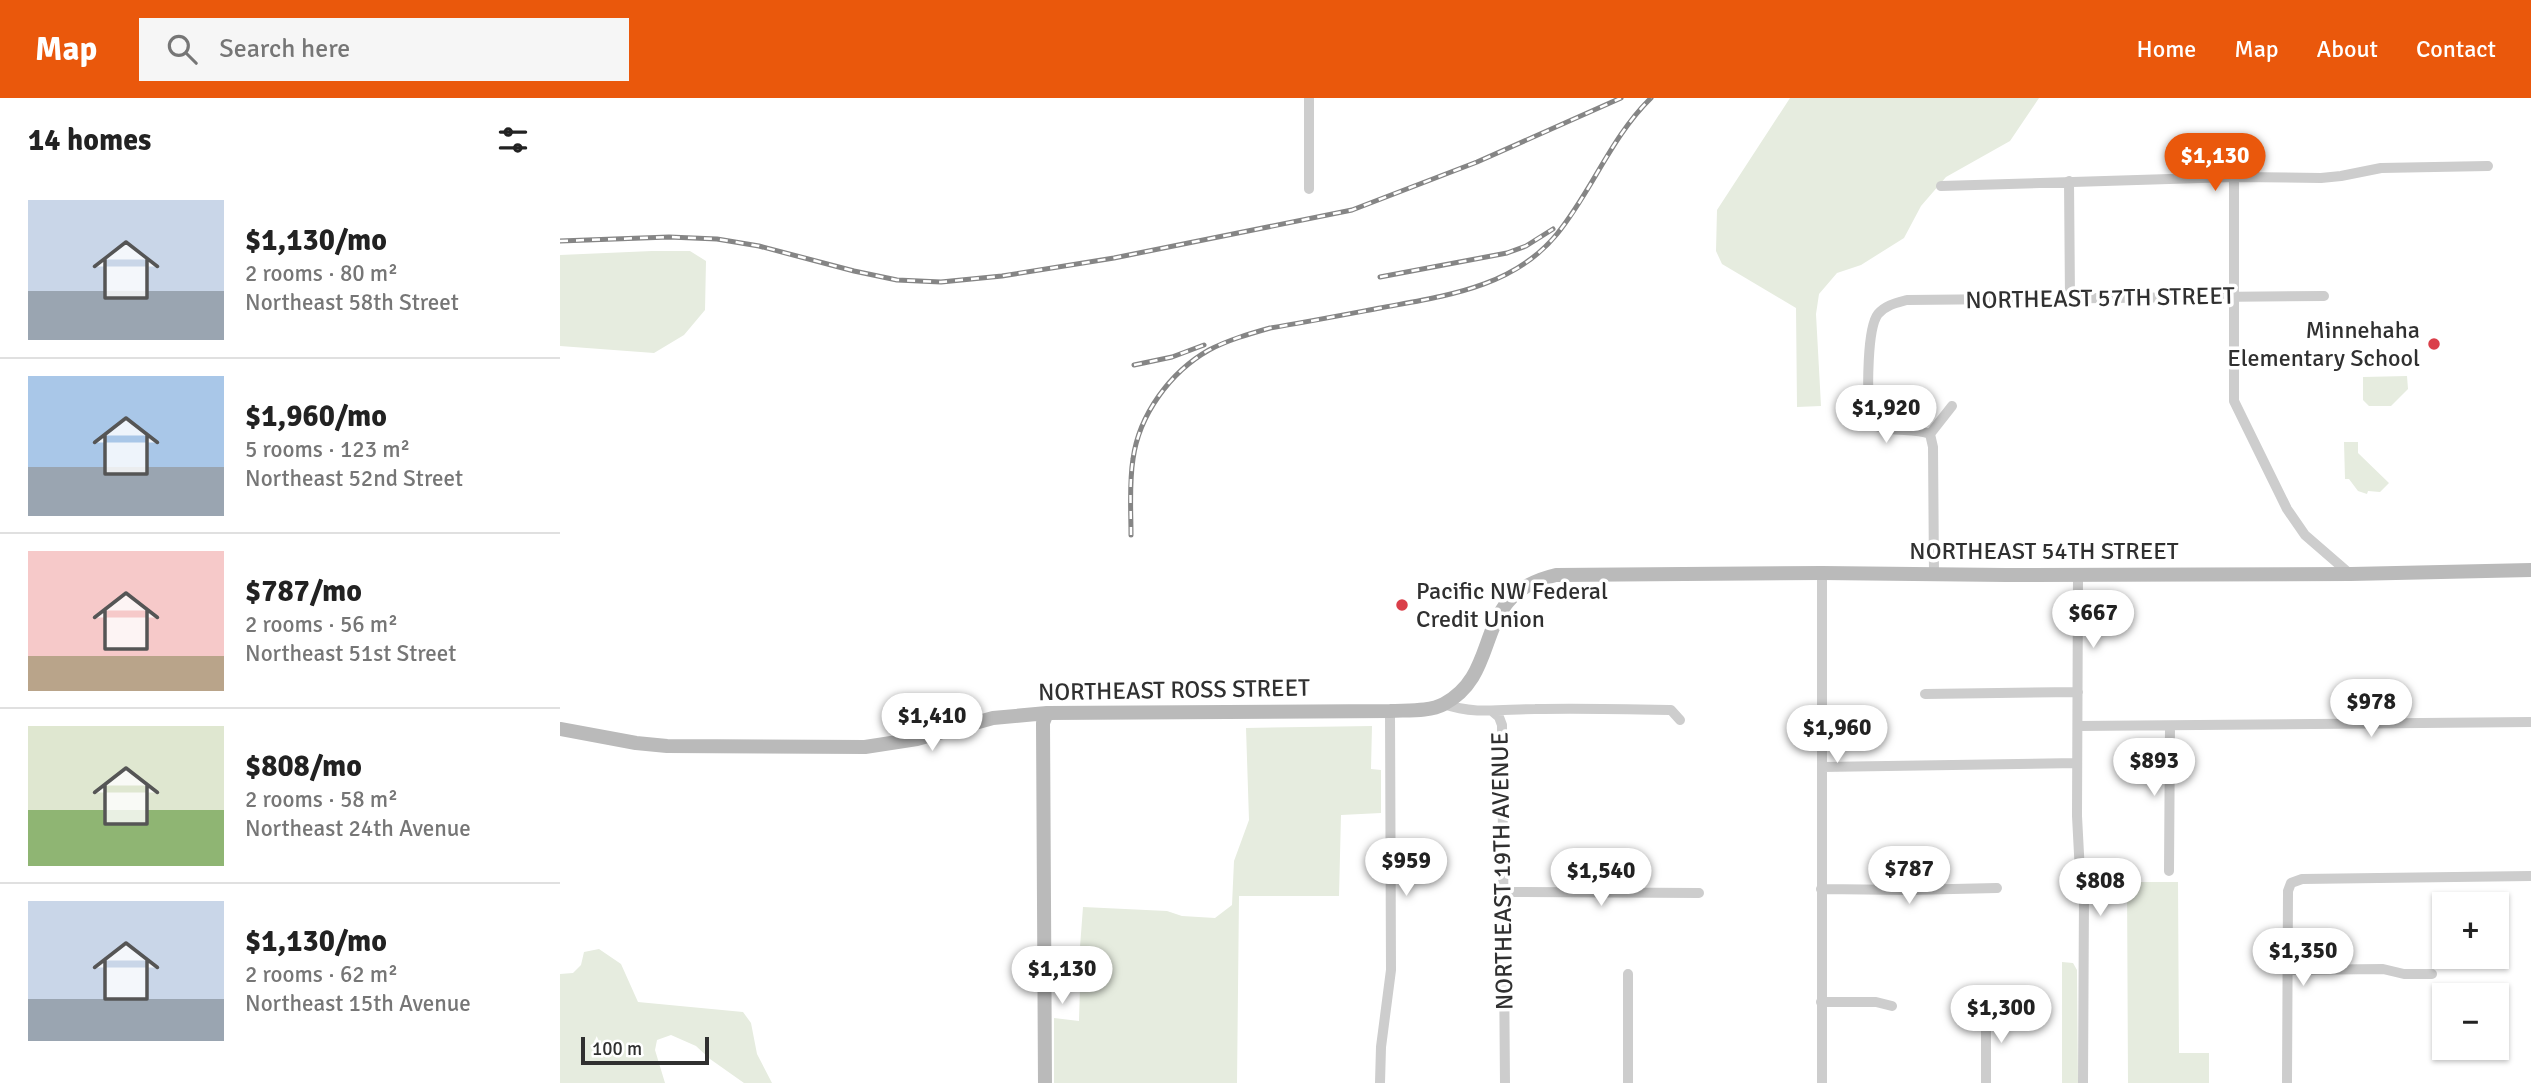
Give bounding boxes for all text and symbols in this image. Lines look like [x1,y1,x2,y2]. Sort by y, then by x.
search box [139,18,629,81]
text: Map [35,29,97,70]
icon: search [163,30,201,68]
text: Search here [219,33,350,65]
text: Home [2136,34,2196,64]
text: Map [2234,34,2279,64]
text: About [2317,34,2378,64]
text: Contact [2416,34,2496,64]
icon: filters [494,121,532,159]
text: 14 homes [28,122,151,159]
pin: $1,130 [2158,134,2272,193]
text: $1,130 [2181,141,2249,170]
text: $1,130/mo [245,222,387,259]
icon: home [84,228,168,312]
text: 2 rooms · 80 m² [245,259,398,288]
street label: NORTHEAST 57TH STREET [1965,281,2235,315]
text: Northeast 58th Street [245,288,459,317]
place label: Minnehaha Elementary School [2227,315,2420,373]
marker: Minnehaha Elementary School [2426,336,2442,352]
pin: $1,920 [1829,386,1943,445]
text: $1,920 [1852,393,1920,422]
text: $1,960/mo [245,398,387,435]
icon: home [84,404,168,488]
text: 5 rooms · 123 m² [245,435,410,464]
text: Northeast 52nd Street [245,464,463,493]
street label: NORTHEAST 54TH STREET [1909,536,2179,566]
text: $787/mo [245,573,362,610]
place label: Pacific NW Federal Credit Union [1416,576,1608,634]
icon: home [84,579,168,663]
pin: $667 [2052,590,2134,650]
marker: Pacific NW Federal Credit Union [1394,597,1410,613]
text: $667 [2068,598,2118,627]
text: 2 rooms · 56 m² [245,610,398,639]
text: Northeast 51st Street [245,639,456,668]
street label: NORTHEAST ROSS STREET [1038,673,1310,707]
pin: $978 [2330,680,2412,739]
text: $978 [2346,687,2396,716]
pin: $1,410 [875,694,989,753]
text: $1,410 [898,701,966,730]
pin: $1,960 [1780,706,1894,765]
text: $1,960 [1803,713,1871,742]
street label: NORTHEAST 19TH AVENUE [1485,732,1519,1010]
pin: $893 [2113,738,2195,798]
text: $893 [2129,746,2179,775]
text: $808/mo [245,748,362,785]
icon: home [84,754,168,838]
text: 2 rooms · 58 m² [245,785,398,814]
text: Northeast 24th Avenue [245,814,471,843]
pin: $959 [1365,838,1447,898]
text: $959 [1381,846,1431,875]
pin: $787 [1868,846,1950,906]
pin: $1,540 [1544,848,1658,908]
text: $787 [1884,854,1934,883]
text: $1,540 [1567,856,1635,885]
pin: $808 [2059,858,2141,918]
text: $808 [2075,866,2125,895]
map controls [2432,892,2509,1060]
button: + [2432,892,2509,969]
text: $1,130/mo [245,923,387,960]
pin: $1,350 [2246,928,2360,988]
icon: home [84,929,168,1013]
text: $1,350 [2269,936,2337,965]
pin: $1,130 [1005,946,1119,1006]
text: $1,130 [1028,954,1096,983]
text: 2 rooms · 62 m² [245,960,398,989]
button: − [2432,983,2509,1060]
pin: $1,300 [1944,986,2058,1045]
text: Northeast 15th Avenue [245,989,471,1018]
text: $1,300 [1967,993,2035,1022]
scale bar [581,1034,709,1066]
text: 100 m [592,1037,642,1061]

